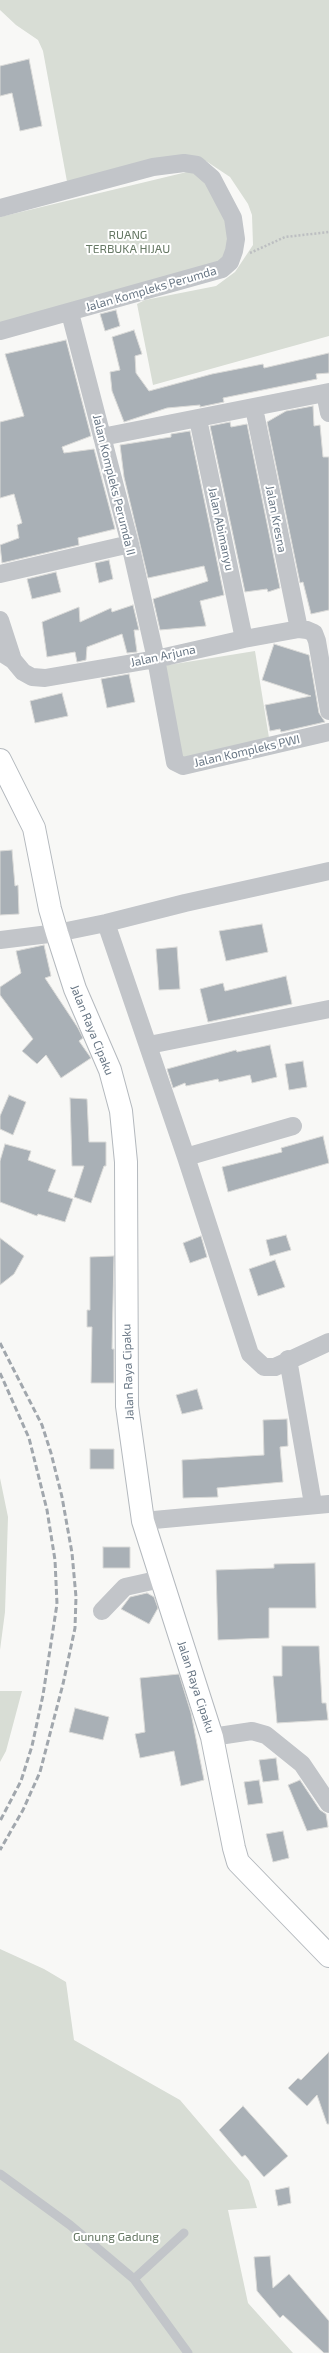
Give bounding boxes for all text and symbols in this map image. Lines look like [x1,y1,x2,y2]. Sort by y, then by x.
park label: RUANG TERBUKA HIJAU [86,228,170,256]
street label: Jalan Kompleks Perumda [84,263,218,315]
street label: Jalan Kompleks Perumda II [90,413,138,557]
street label: Jalan Kresna [262,484,290,554]
street label: Jalan Abimanyu [205,486,237,572]
street label: Jalan Arjuna [129,642,197,670]
street label: Jalan Kompleks PWI [193,732,301,770]
street label: Jalan Raya Cipaku [67,983,117,1077]
street label: Jalan Raya Cipaku [119,1324,137,1420]
street label: Jalan Raya Cipaku [174,1639,218,1735]
park label: Gunung Gadung [73,2230,159,2244]

